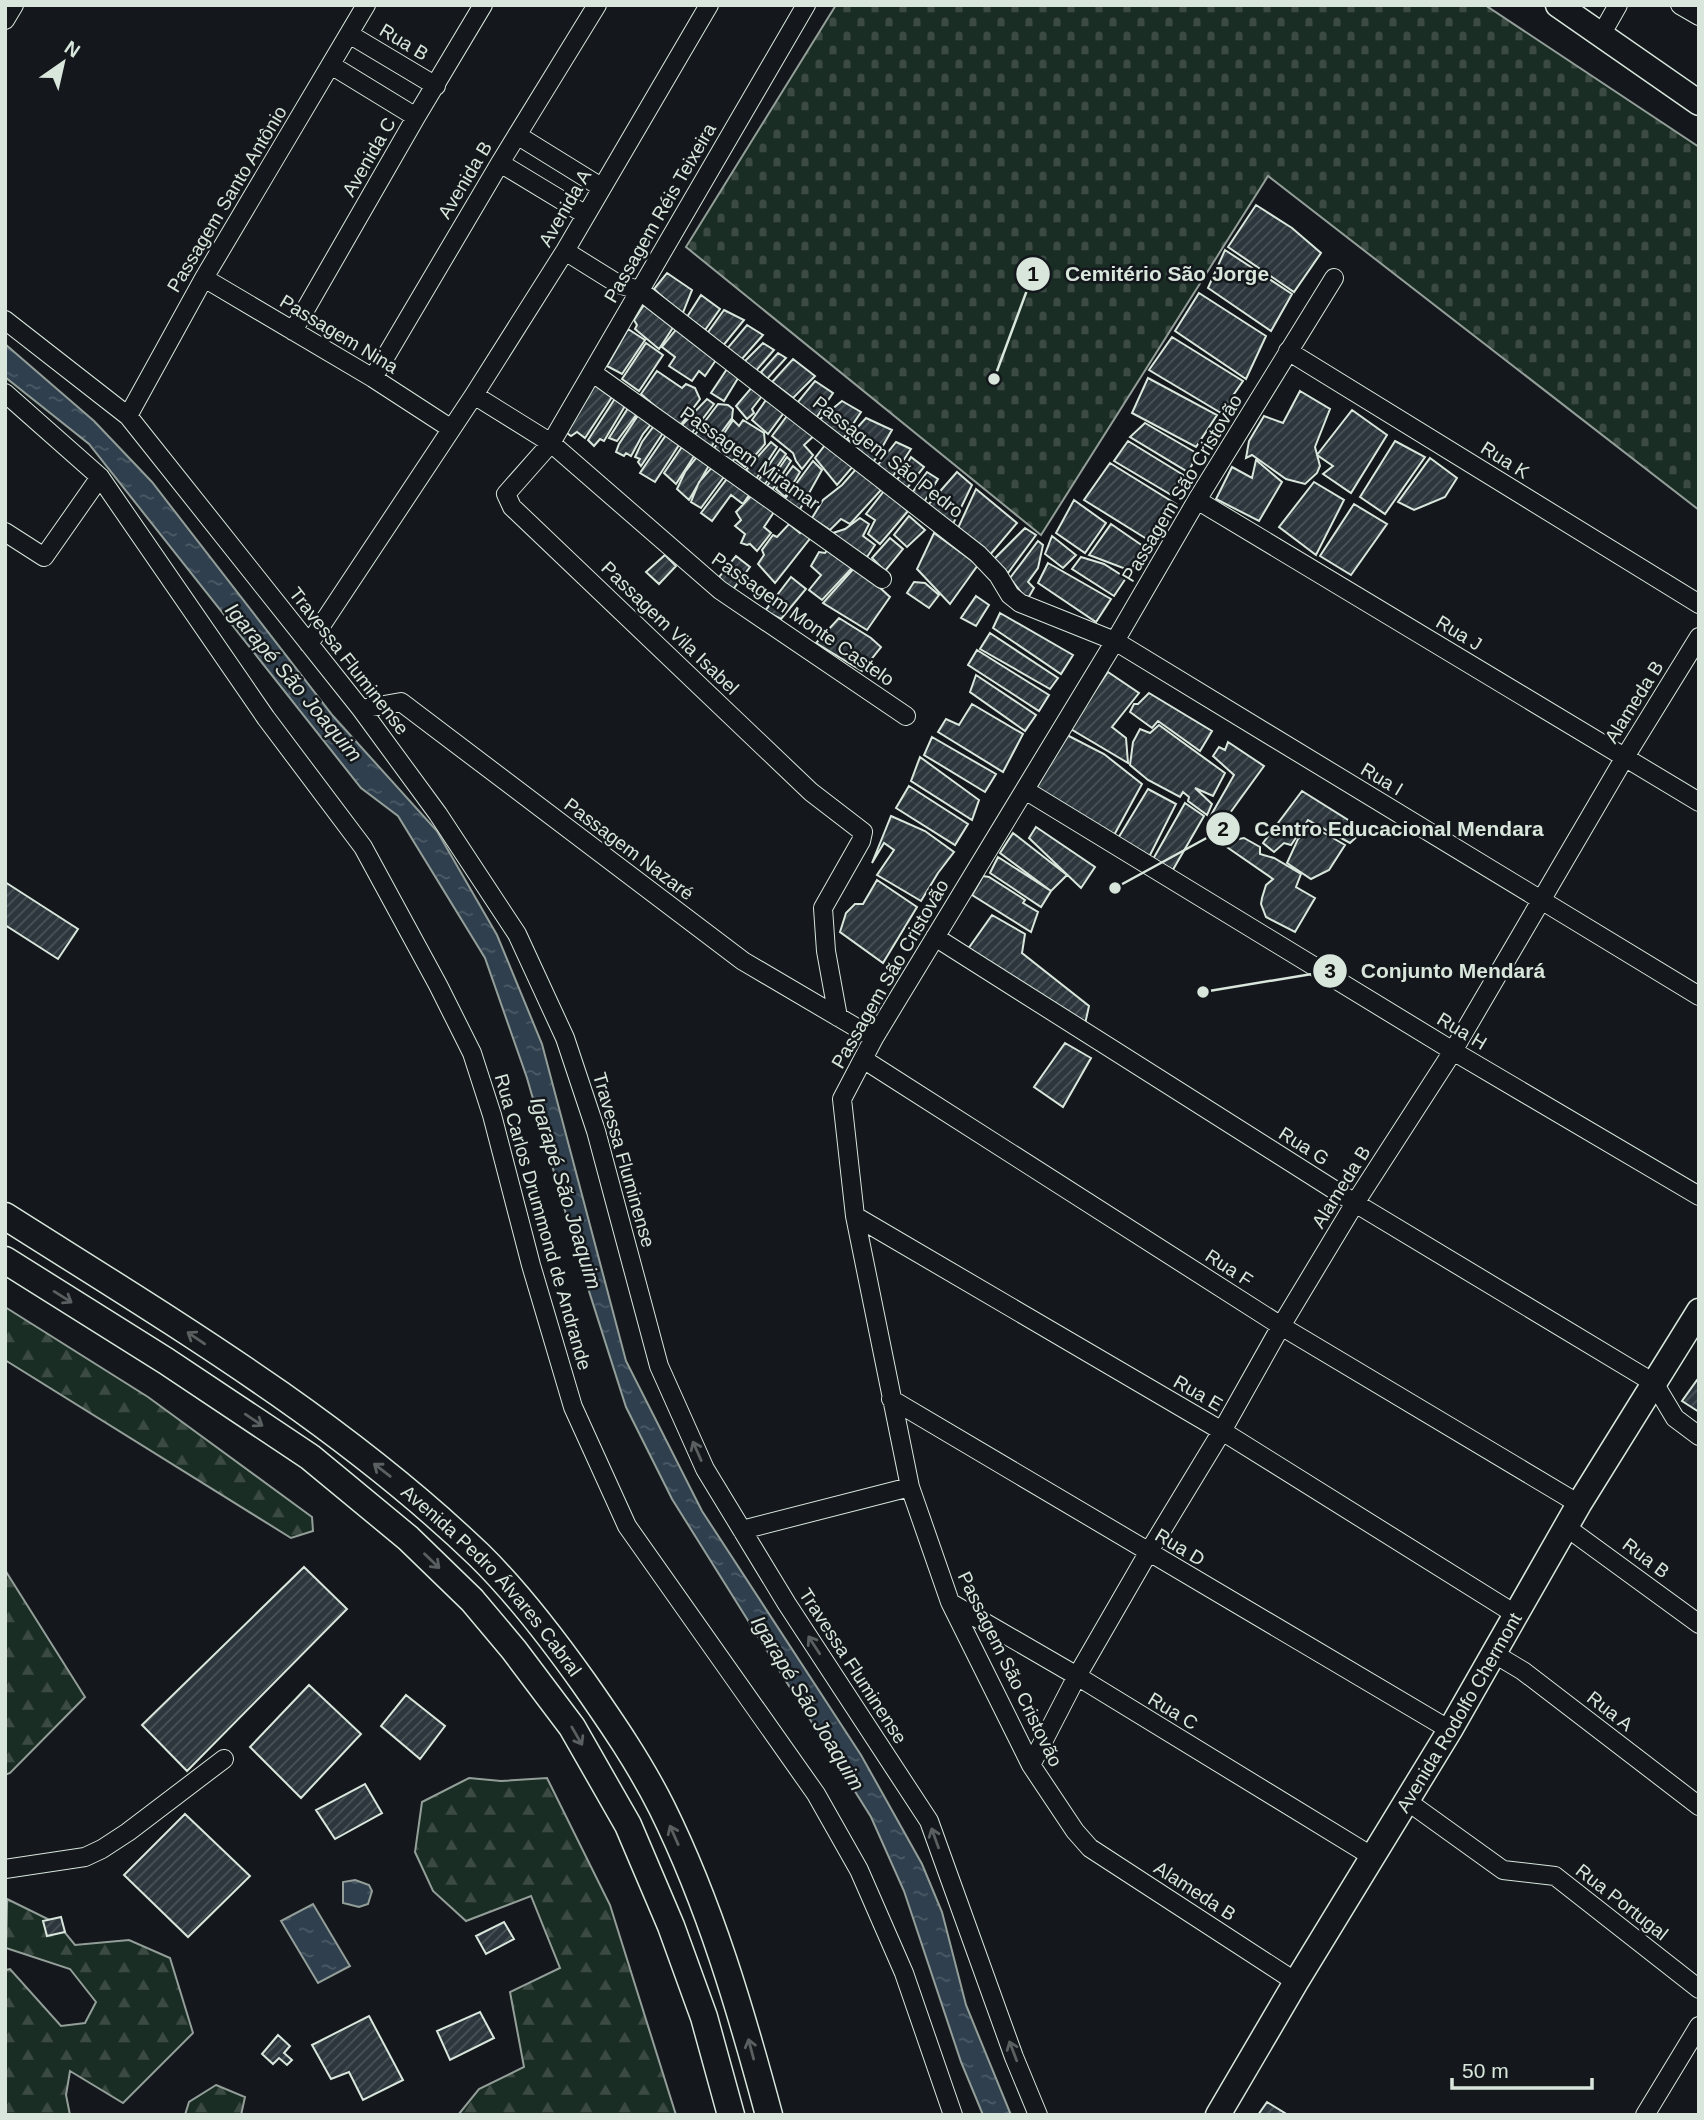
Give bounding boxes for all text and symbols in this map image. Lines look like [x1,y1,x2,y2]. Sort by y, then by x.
street label: Rua B [376,19,432,65]
north arrow [28,28,98,98]
text: N [61,37,84,62]
street label: Passagem Santo Antônio [163,102,291,296]
street label: Avenida C [338,114,400,200]
street label: Passagem Réis Teixeira [600,119,720,306]
street label: Avenida B [434,138,496,222]
street label: Avenida A [535,166,596,250]
callout: Cemitério São Jorge [1016,253,1283,295]
text: 1 [1027,262,1039,285]
text: Cemitério São Jorge [1065,262,1269,285]
street label: Passagem Nina [276,290,402,378]
street label: Passagem São Cristovão [1118,391,1246,585]
street label: Passagem São Pedro [809,392,967,522]
street label: Passagem Miramar [677,402,824,514]
street label: Rua K [1477,437,1533,483]
street label: Passagem Monte Castelo [708,548,898,690]
street label: Passagem Vila Isabel [597,557,743,699]
street label: Travessa Fluminense [285,583,413,739]
water label: Igarapé São Joaquim [221,598,367,766]
street label: Rua J [1432,611,1486,655]
street label: Alameda B [1600,657,1668,747]
street label: Rua I [1357,758,1407,800]
street label: Passagem Nazaré [560,794,698,904]
callout: Centro Educacional Mendara [1206,808,1558,850]
text: 2 [1217,817,1229,840]
text: Centro Educacional Mendara [1254,817,1544,840]
street label: Passagem São Cristovão [827,876,953,1072]
callout: Conjunto Mendará [1312,950,1559,992]
text: 3 [1324,959,1336,982]
text: Conjunto Mendará [1361,959,1545,982]
street label: Rua H [1434,1008,1490,1054]
street label: Travessa Fluminense [589,1070,659,1250]
street label: Rua Carlos Drummond de Andrande [491,1071,595,1373]
water label: Igarapé São Joaquim [526,1094,606,1292]
street label: Rua G [1275,1123,1333,1169]
street label: Alameda B [1307,1142,1375,1232]
street label: Rua F [1202,1245,1256,1291]
one-way arrow [53,1289,72,1304]
one-way arrow [187,1331,206,1345]
street label: Rua E [1170,1371,1226,1415]
one-way arrow [244,1413,263,1427]
one-way arrow [690,1441,703,1462]
one-way arrow [373,1462,391,1477]
street label: Avenida Pedro Álvares Cabral [398,1480,586,1680]
street label: Rua D [1152,1524,1208,1570]
street label: Rua B [1619,1534,1673,1582]
one-way arrow [423,1553,440,1570]
street label: Passagem São Cristovão [954,1568,1066,1770]
street label: Travessa Fluminense [795,1584,911,1748]
street label: Avenida Rodolfo Chermont [1392,1608,1526,1816]
water label: Igarapé São Joaquim [747,1612,869,1794]
one-way arrow [807,1636,821,1656]
street label: Rua A [1583,1687,1637,1735]
street label: Rua C [1145,1688,1201,1734]
one-way arrow [570,1725,584,1745]
one-way arrow [667,1825,680,1846]
one-way arrow [928,1827,940,1849]
street label: Alameda B [1150,1857,1240,1925]
street label: Rua Portugal [1572,1860,1672,1944]
one-way arrow [744,2038,757,2061]
one-way arrow [1005,2041,1018,2063]
scale bar [1452,2046,1592,2090]
text: 50 m [1462,2059,1509,2082]

